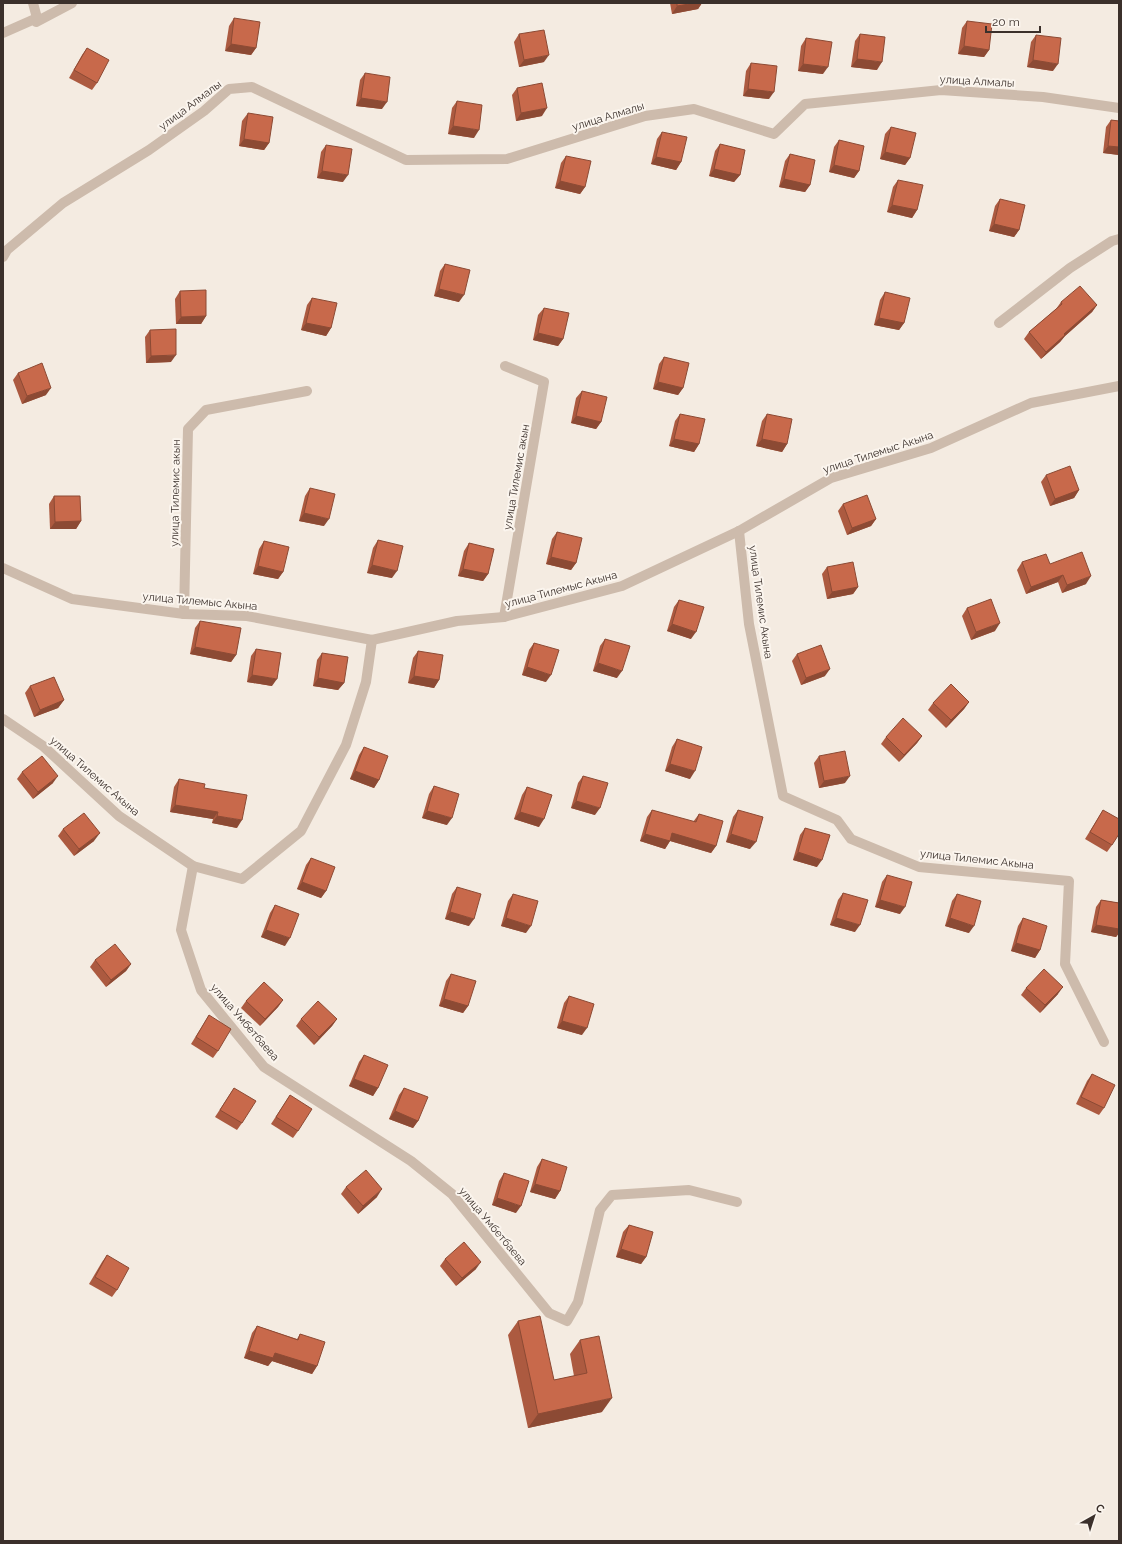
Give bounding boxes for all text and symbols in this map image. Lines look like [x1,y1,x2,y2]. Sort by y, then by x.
scale bar [986,8,1040,34]
text: 20 m [992,15,1020,29]
street label: улица Алмалы [939,73,1015,90]
street label: улица Алмалы [157,78,224,133]
street label: улица Алмалы [571,99,646,134]
street label: улица Тилемис акын [501,423,532,531]
street label: улица Тилемыс Акына [821,428,935,476]
street label: улица Тилемис акын [168,439,183,547]
street label: улица Тилемис Акына [746,545,775,660]
street label: улица Тилемыс Акына [504,568,618,611]
street label: улица Тилемыс Акына [142,590,258,613]
street label: улица Тилемис Акына [47,734,142,819]
street label: улица Тилемис Акына [919,847,1034,872]
street label: улица Умбетбаева [208,981,282,1064]
street label: улица Умбетбаева [456,1185,529,1268]
north arrow [1074,1496,1114,1536]
text: С [1093,1501,1107,1516]

